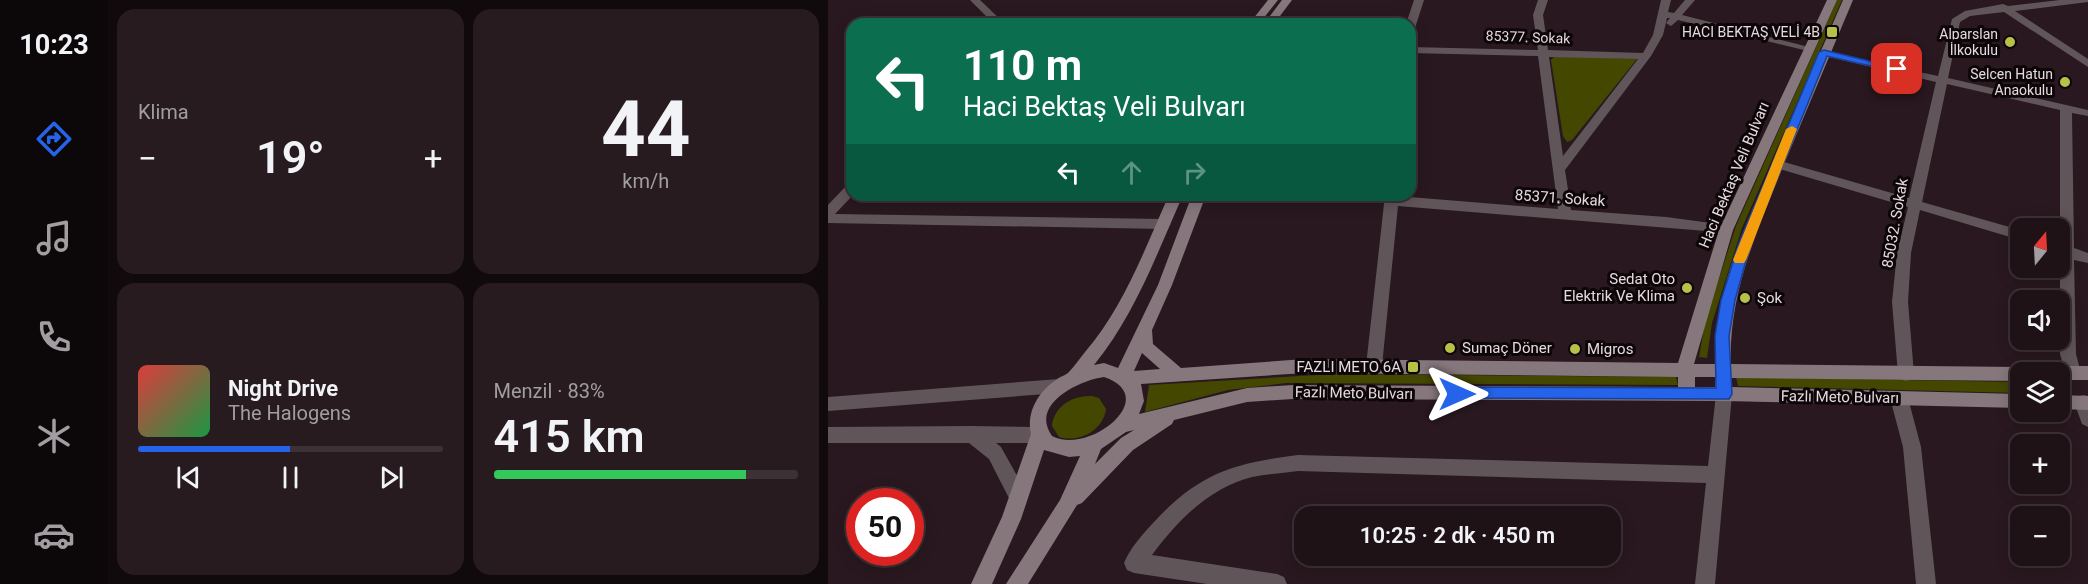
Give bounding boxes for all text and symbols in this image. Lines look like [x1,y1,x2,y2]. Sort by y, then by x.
place label: HACI BEKTAŞ VELİ 4B [1682,24,1820,40]
marker: HACI BEKTAŞ VELİ 4B [1825,25,1839,39]
place label: Alparslan İlkokulu [1939,26,1998,58]
street label: 85377. Sokak [1485,28,1571,47]
text: 10:23 [19,29,89,61]
marker: Alparslan İlkokulu [2003,35,2017,49]
text: 110 m [963,41,1082,90]
icon: left [864,42,942,120]
pin [1871,43,1922,94]
icon: arrive [1880,52,1913,85]
place label: Selcen Hatun Anaokulu [1970,66,2053,98]
marker: Selcen Hatun Anaokulu [2058,75,2072,89]
text: 44 [601,84,691,175]
text: Haci Bektaş Veli Bulvarı [963,91,1246,123]
street label: Haci Bektaş Veli Bulvarı [1695,99,1773,251]
text: Klima [138,100,189,124]
icon: directions [33,118,75,160]
text: 19° [256,131,325,184]
text: − [138,139,157,178]
text: + [424,139,443,178]
icon: left [1052,156,1085,189]
icon: ahead [1115,156,1148,189]
icon: right [1178,156,1211,189]
text: km/h [622,169,669,193]
street label: 85032. Sokak [1878,176,1912,269]
street label: 85371. Sokak [1514,186,1606,210]
icon: music [33,217,75,259]
north arrow [2010,218,2070,278]
map controls [2010,218,2070,566]
place label: Sedat Oto Elektrik Ve Klima [1563,270,1675,305]
marker: Sedat Oto Elektrik Ve Klima [1680,281,1694,295]
place label: Şok [1757,289,1782,307]
button: sound [2010,290,2070,350]
marker: Şok [1738,291,1752,305]
icon: phone [33,316,75,358]
place label: Sumaç Döner [1462,339,1552,357]
place label: Migros [1587,340,1633,358]
marker: Sumaç Döner [1443,341,1457,355]
marker: Migros [1568,342,1582,356]
place label: FAZLI METO 6A [1297,358,1401,376]
marker: FAZLI METO 6A [1406,360,1420,374]
position arrow [1425,362,1489,426]
button: layers [2010,362,2070,422]
text: Night Drive [228,376,338,401]
text: Menzil · 83% [494,379,605,403]
street label: Fazlı Meto Bulvarı [1295,383,1413,403]
street label: Fazlı Meto Bulvarı [1781,387,1899,407]
text: The Halogens [228,401,351,425]
text: 415 km [494,410,645,463]
icon: climate [33,415,75,457]
button: + [2010,434,2070,494]
icon: previous [172,461,205,494]
icon: pause [274,461,307,494]
icon: next [375,461,408,494]
speed limit sign: 50 [846,488,924,566]
button: − [2010,506,2070,566]
icon: car [33,514,75,556]
text: 10:25 · 2 dk · 450 m [1360,523,1555,548]

